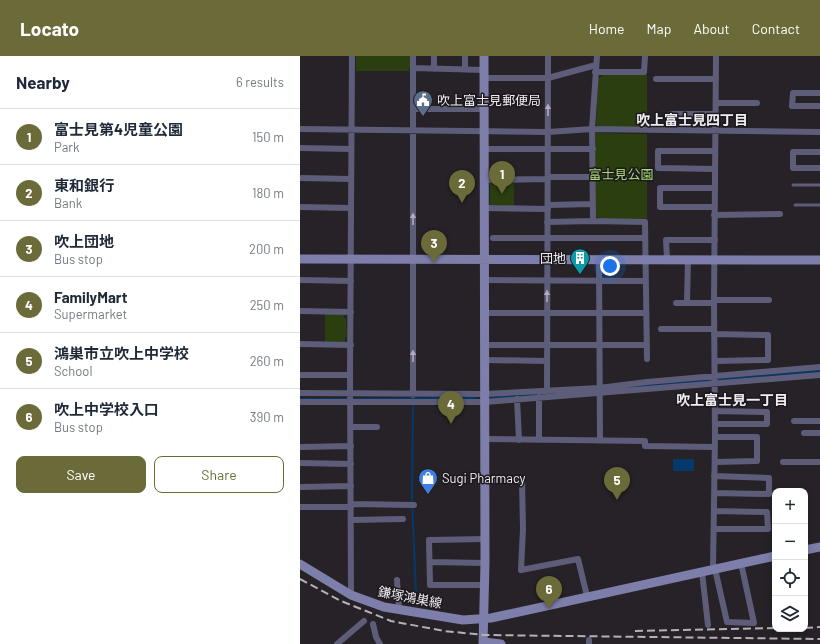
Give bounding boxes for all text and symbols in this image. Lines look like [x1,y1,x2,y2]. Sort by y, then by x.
text: Locato [20,17,79,40]
text: Home [589,20,625,37]
text: Map [647,20,671,37]
text: About [693,20,730,37]
text: Contact [752,20,800,37]
text: Nearby [16,72,70,92]
text: 6 results [236,74,284,90]
public building icon: 吹上富士見郵便局 [412,89,434,117]
place label: 吹上富士見郵便局 [437,92,541,108]
one-way arrow [545,103,551,116]
district label: 吹上富士見四丁目 [636,111,748,128]
text: 富士見第4児童公園 [54,120,183,138]
text: 1 [27,129,31,145]
text: 150 m [252,129,284,145]
text: Park [54,139,80,155]
pin: 1 [489,161,515,194]
park label: 富士見公園 [588,166,654,182]
pin: 2 [449,170,475,203]
text: 東和銀行 [54,176,114,194]
text: 2 [25,185,33,201]
text: 180 m [252,185,284,201]
text: Bank [54,195,82,211]
one-way arrow [410,212,416,225]
pin: 3 [421,230,447,263]
text: 吹上団地 [54,232,114,250]
text: 3 [25,241,33,257]
text: 200 m [249,241,284,257]
building icon: 団地 [569,247,591,275]
place label: 団地 [540,250,566,266]
text: Bus stop [54,251,103,267]
your location [600,256,620,276]
text: FamilyMart [54,288,127,306]
one-way arrow [544,289,550,302]
text: 4 [25,297,33,313]
text: 250 m [250,297,284,313]
text: Supermarket [54,306,127,322]
text: 鴻巣市立吹上中学校 [54,344,189,362]
one-way arrow [410,349,416,362]
text: 5 [25,353,33,369]
text: 260 m [250,353,284,369]
text: School [54,363,92,379]
pin: 4 [438,391,464,424]
district label: 吹上富士見一丁目 [676,391,788,408]
text: 吹上中学校入口 [54,400,159,418]
text: 6 [26,409,32,425]
text: 390 m [250,409,284,425]
text: Bus stop [54,419,103,435]
button: Save [16,456,146,493]
button: Share [154,456,284,493]
shop icon: Sugi Pharmacy [417,467,439,495]
pin: 5 [604,467,630,500]
place label: Sugi Pharmacy [442,470,526,486]
map controls [772,488,808,632]
button: + [772,488,808,524]
button: − [772,524,808,560]
button: locate [772,560,808,596]
pin: 6 [536,576,562,609]
street label: 鎌塚鴻巣線 [377,583,443,611]
button: layers [772,596,808,632]

